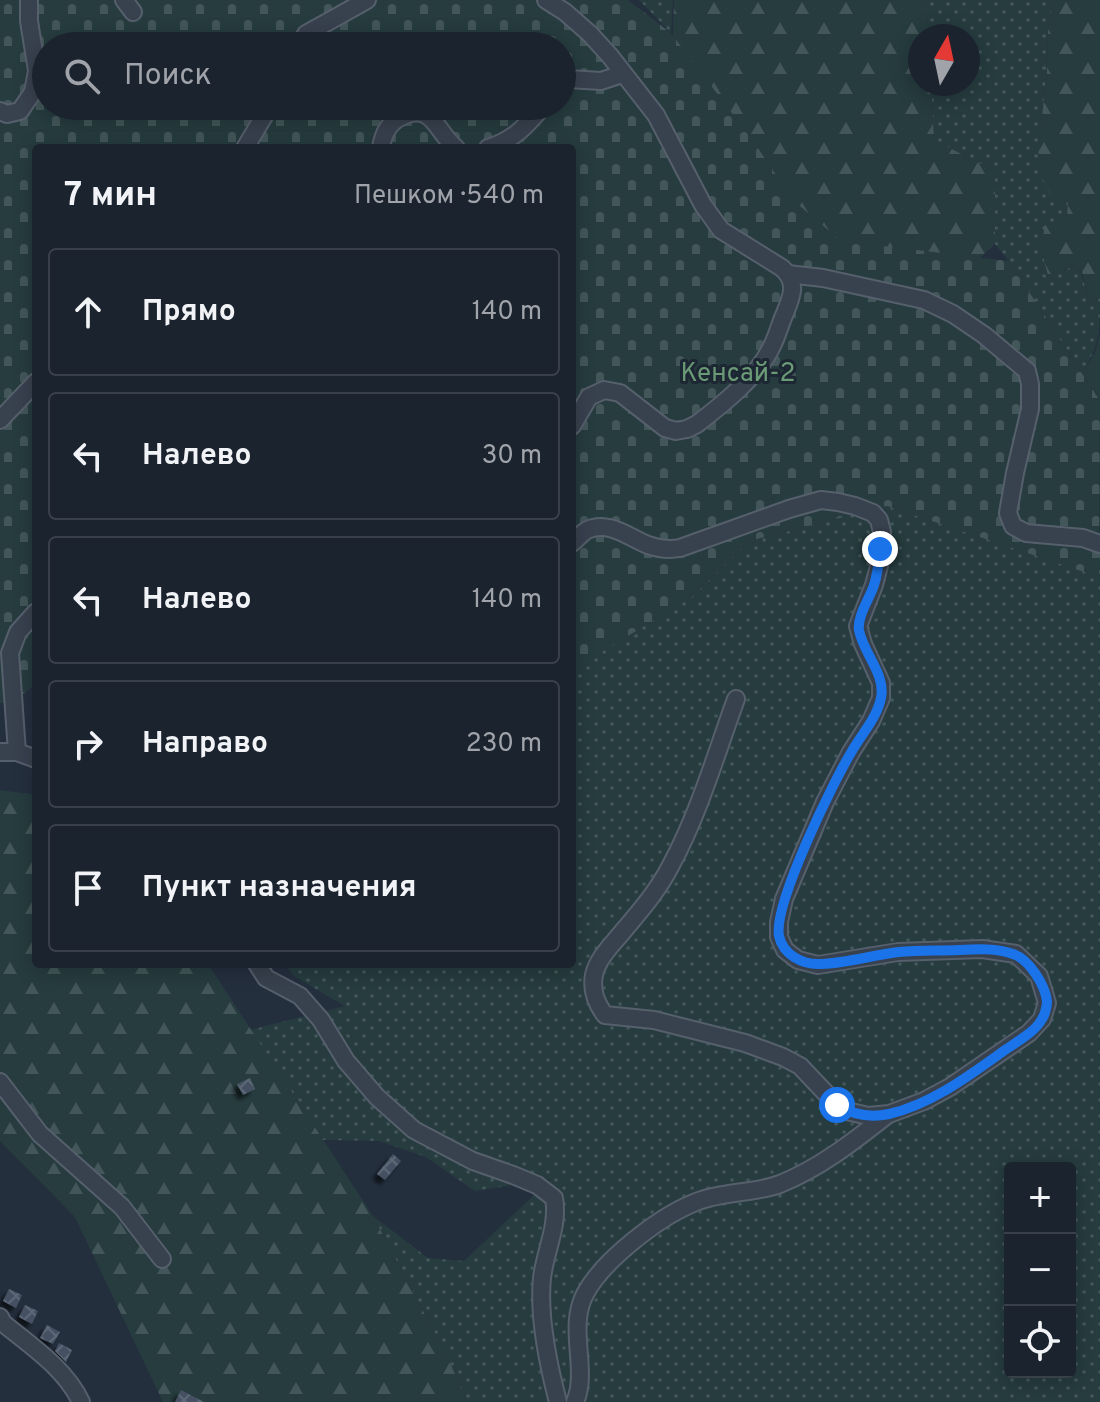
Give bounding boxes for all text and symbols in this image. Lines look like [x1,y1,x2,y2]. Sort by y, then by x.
north arrow [908,24,980,96]
search box [32,32,576,120]
icon: search [60,54,104,98]
text: Поиск [124,58,212,95]
text: 7 мин [64,175,157,218]
text: Пешком · 540 m [354,180,544,213]
icon: ahead [66,290,110,334]
text: Прямо [142,294,236,331]
text: 140 m [472,296,542,329]
park label: Кенсай-2 [681,358,795,391]
icon: left [66,434,110,478]
text: Налево [142,438,251,475]
text: 30 m [482,440,542,473]
route end [862,531,898,567]
icon: left [66,578,110,622]
text: Налево [142,582,251,619]
text: 140 m [472,584,542,617]
icon: right [66,722,110,766]
text: Направо [142,726,268,763]
text: 230 m [466,728,542,761]
icon: arrive [66,866,110,910]
text: Пункт назначения [142,870,416,907]
route start [819,1087,855,1123]
map controls [1004,1162,1076,1378]
button: + [1004,1162,1076,1234]
button: − [1004,1234,1076,1306]
button: locate [1004,1306,1076,1378]

